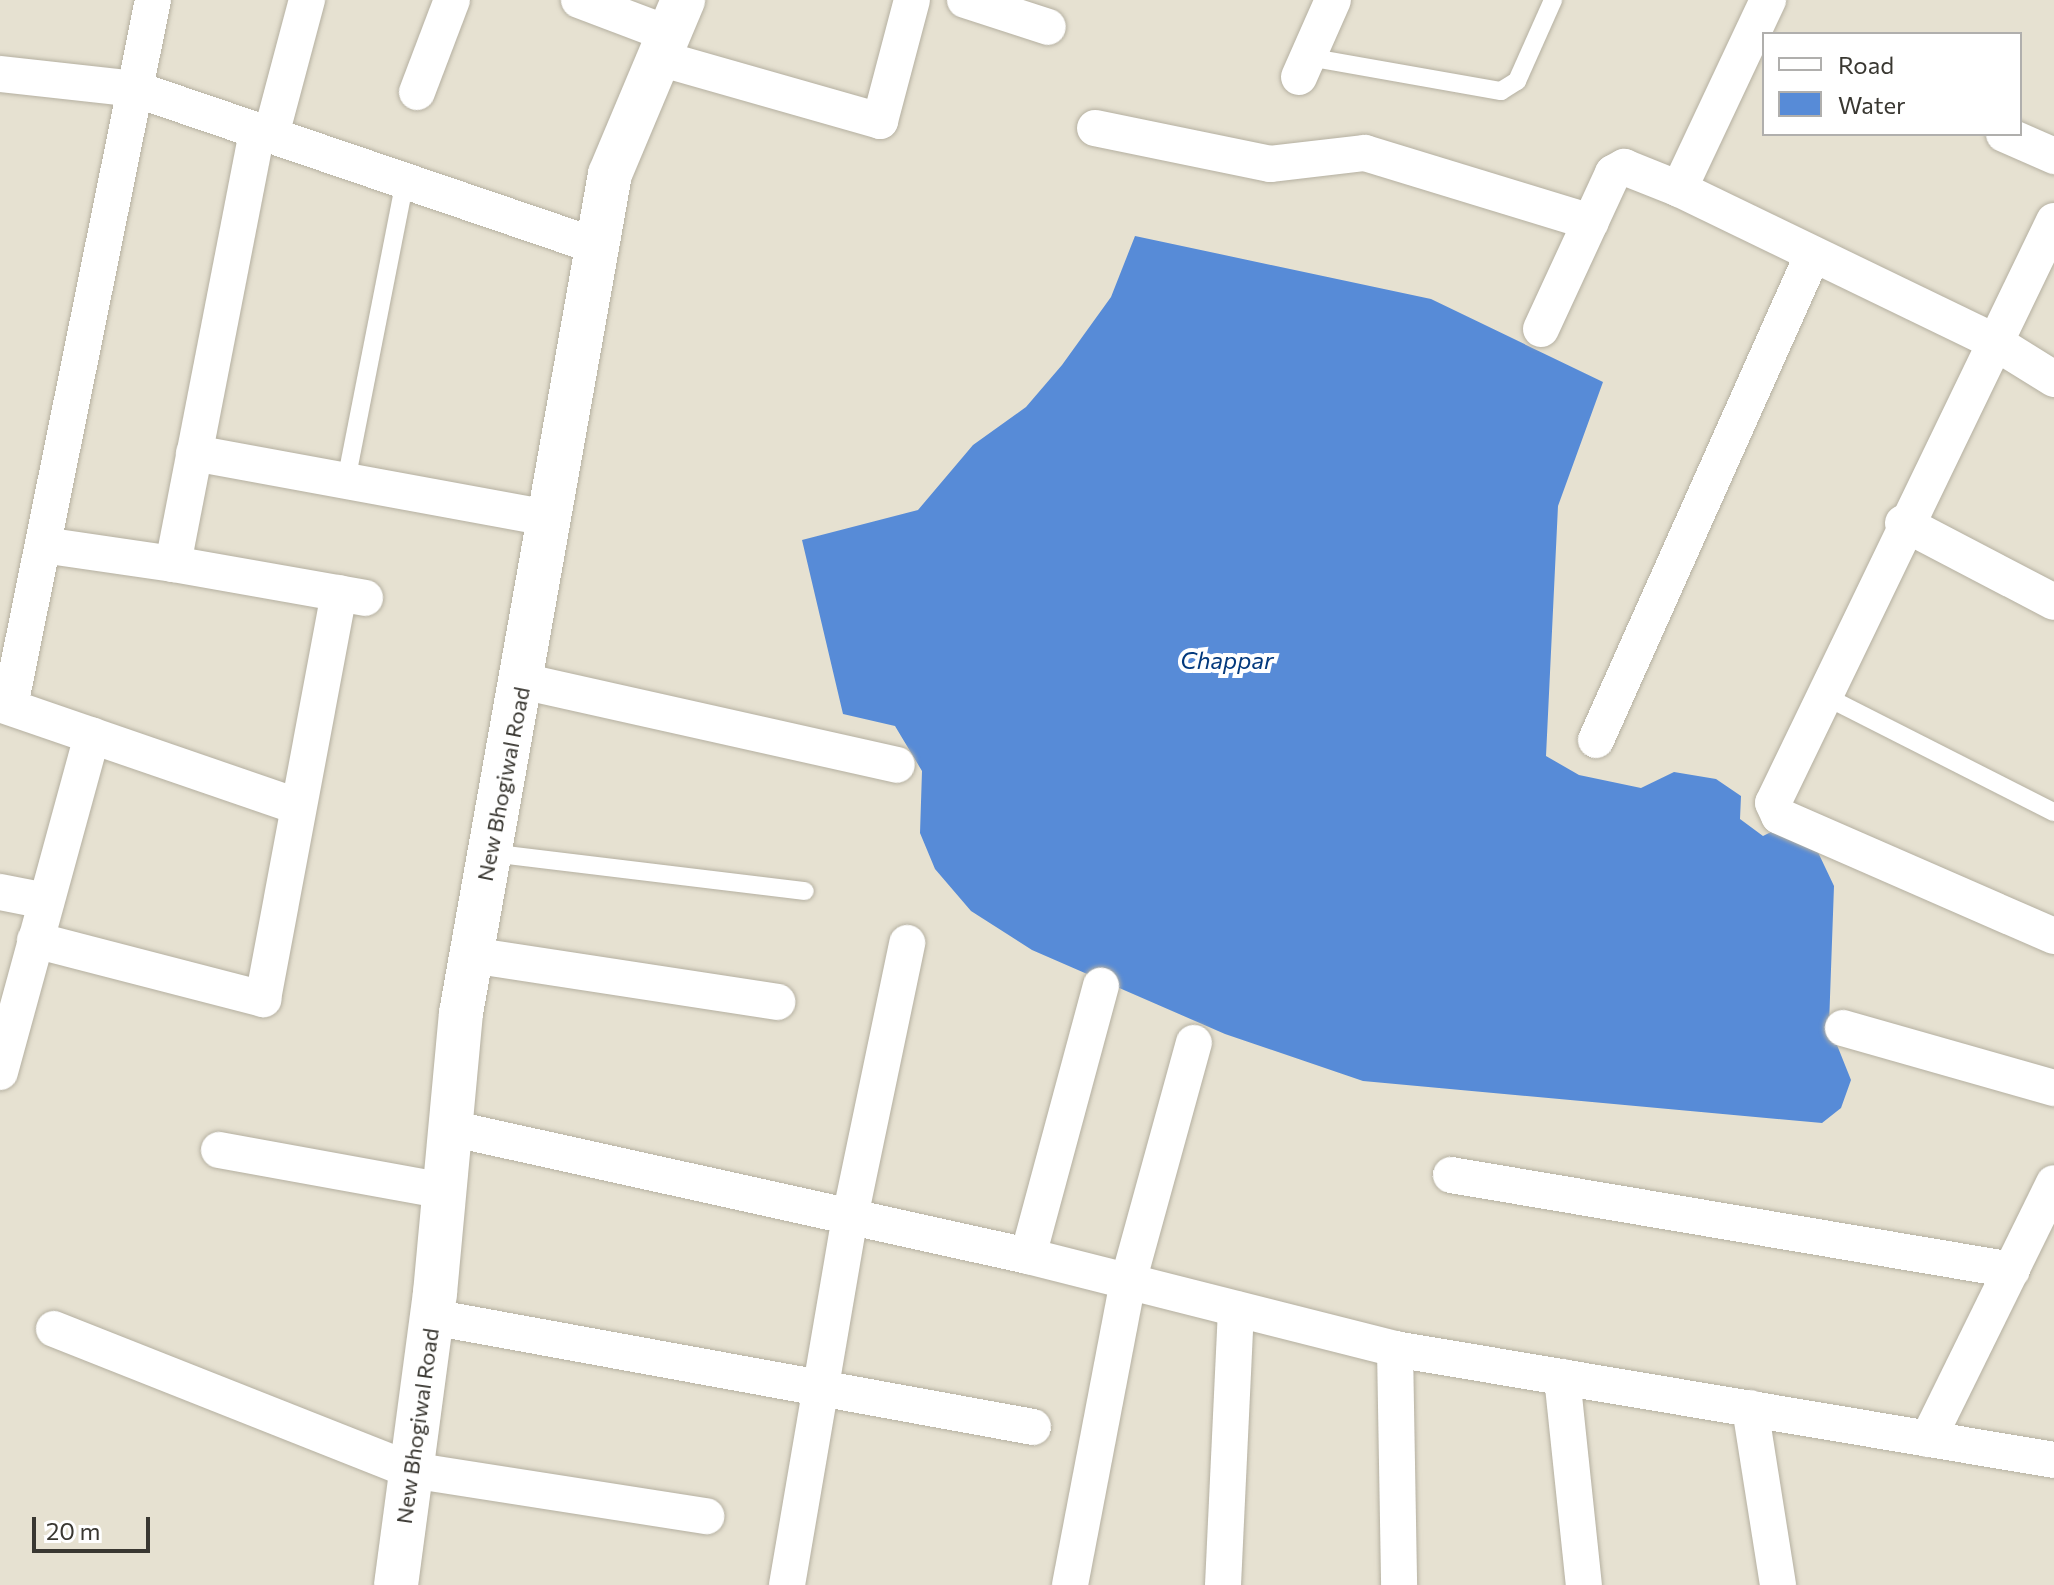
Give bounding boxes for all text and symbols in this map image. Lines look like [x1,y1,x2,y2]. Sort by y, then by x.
legend [1762,32,2022,136]
text: Road [1838,50,1894,79]
text: Water [1838,90,1906,119]
water label: Chappar [1180,646,1274,674]
street label: New Bhogiwal Road [471,685,535,883]
street label: New Bhogiwal Road [390,1326,444,1526]
scale bar [36,1501,154,1551]
text: 20 m [46,1516,100,1545]

